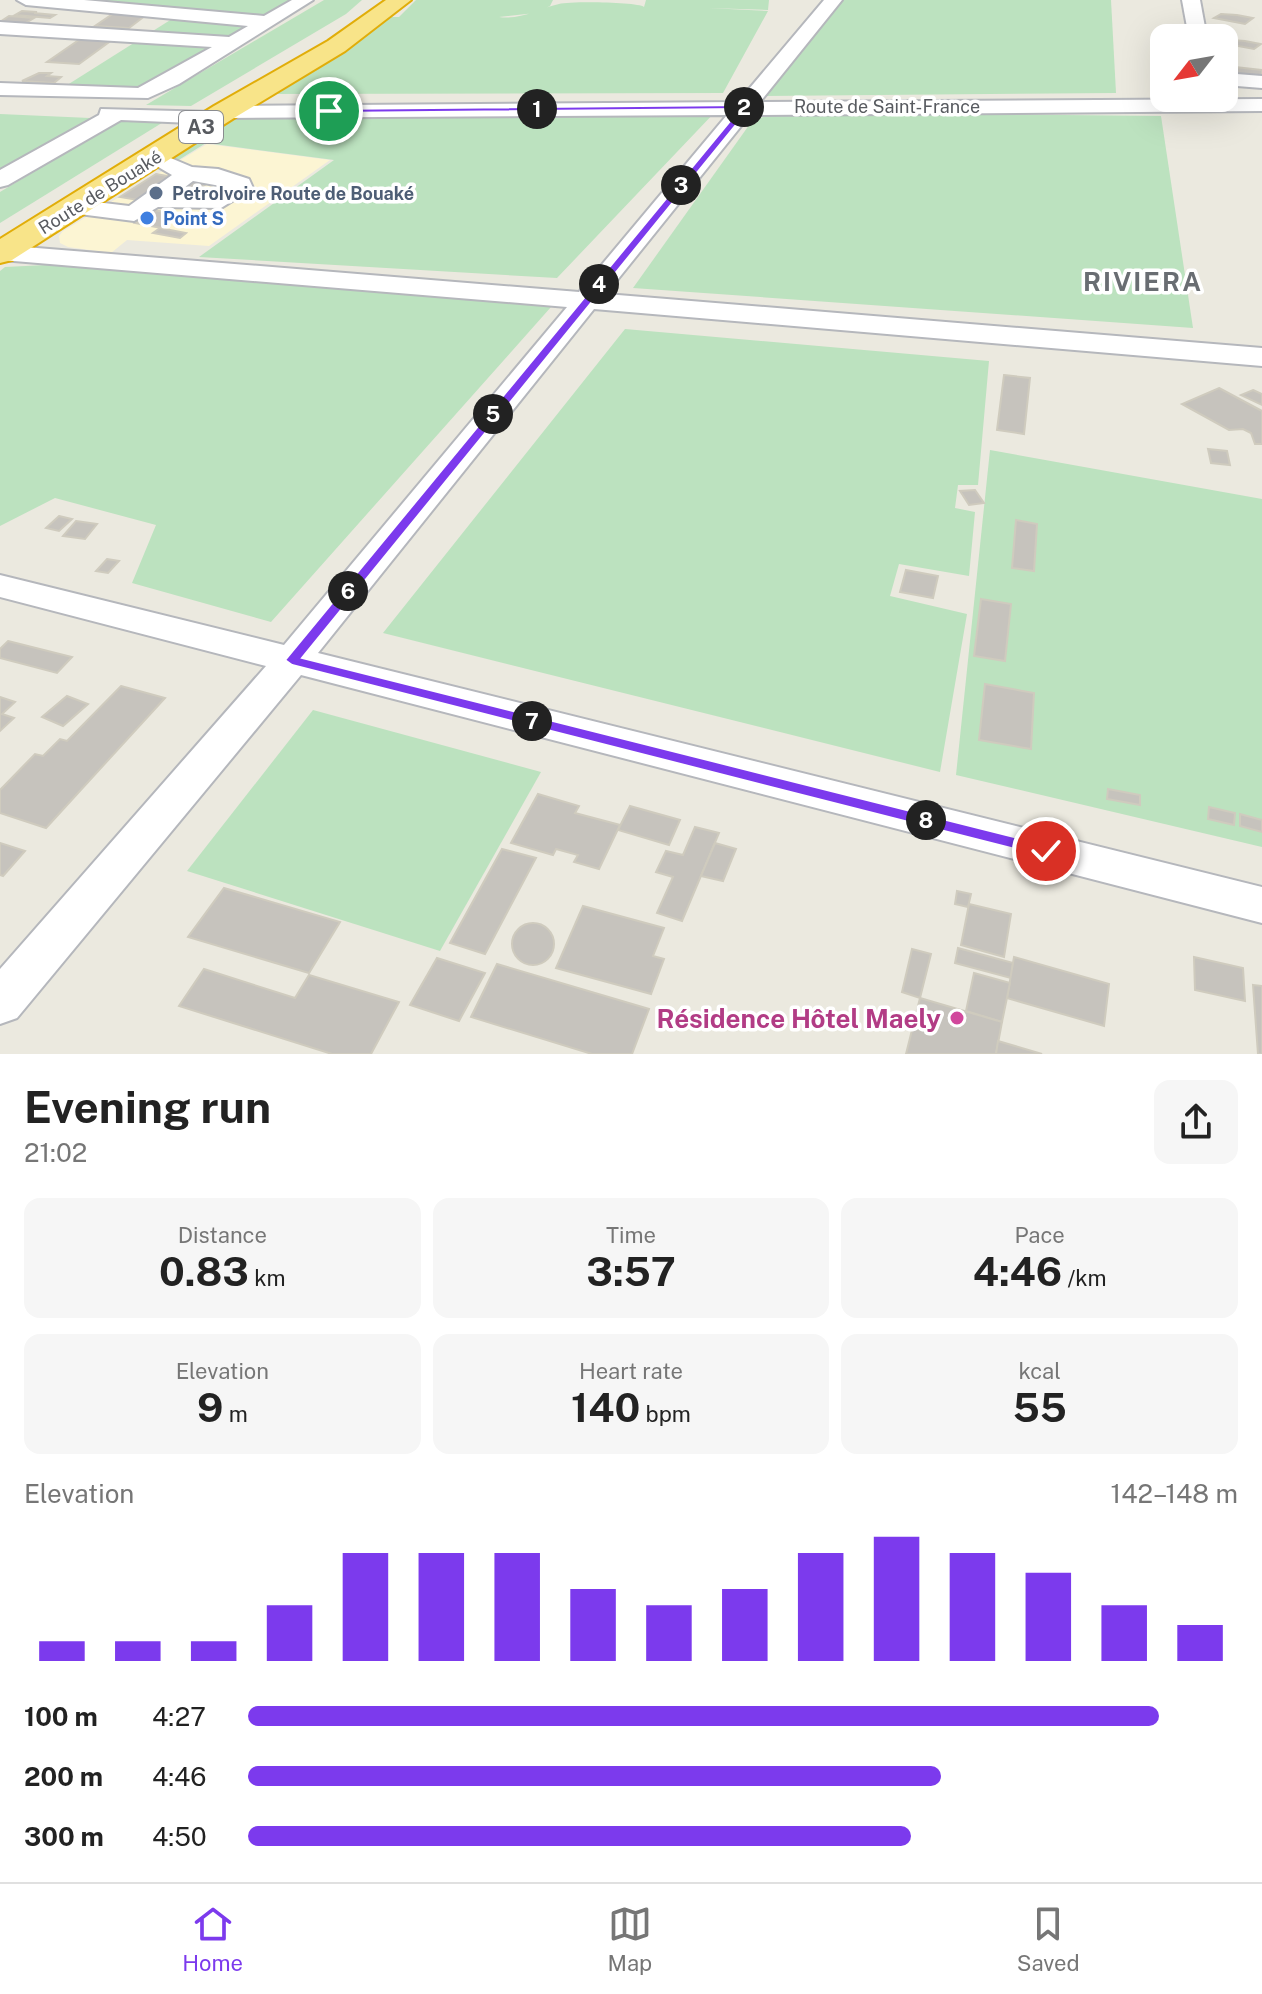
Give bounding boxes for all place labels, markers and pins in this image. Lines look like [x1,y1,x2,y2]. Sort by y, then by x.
pin [295,77,363,145]
pin: 2 [724,87,764,127]
pin: 1 [517,89,557,129]
pin: 3 [661,165,701,205]
place label: PetroIvoire Route de Bouaké [172,183,414,204]
marker: PetroIvoire Route de Bouaké [147,184,165,202]
place label: Point S [163,208,224,229]
marker: Point S [138,209,156,227]
pin: 4 [579,264,619,304]
pin: 5 [473,394,513,434]
pin: 6 [328,571,368,611]
pin: 7 [512,701,552,741]
pin: 8 [906,800,946,840]
pin [1012,817,1080,885]
place label: Résidence Hôtel Maely [657,1003,941,1034]
marker: Résidence Hôtel Maely [948,1009,966,1027]

